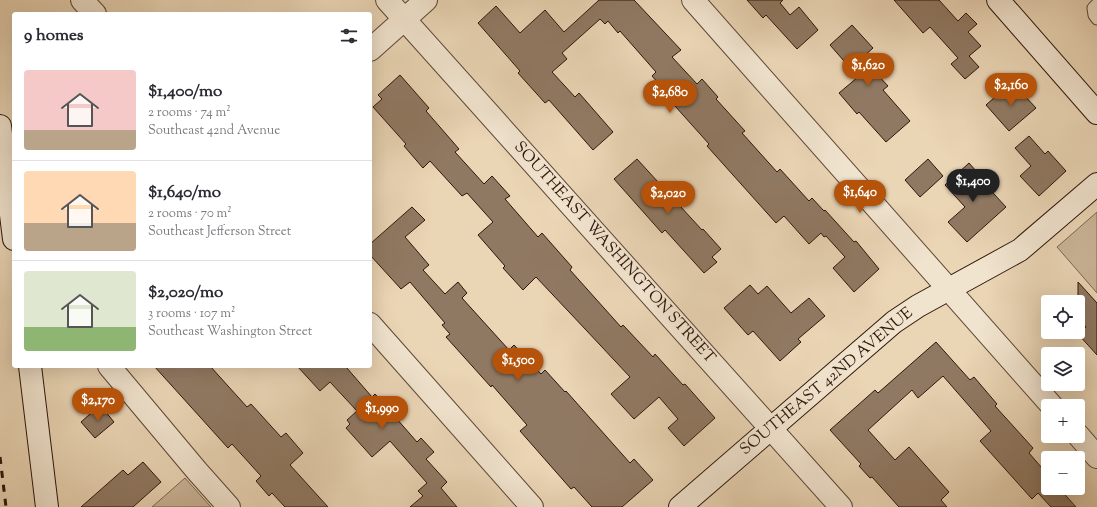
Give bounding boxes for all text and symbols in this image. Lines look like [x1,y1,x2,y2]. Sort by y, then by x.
text: 9 homes [24,24,83,48]
icon: filters [338,25,360,47]
pin: $1,620 [835,53,901,87]
text: $1,620 [851,57,885,75]
pin: $2,160 [978,73,1044,107]
text: $2,160 [994,77,1028,95]
text: $1,400/mo [148,80,222,104]
pin: $2,680 [637,80,703,114]
text: $2,680 [652,84,688,102]
icon: home [56,86,104,134]
text: 2 rooms · 74 m² [148,104,231,122]
text: Southeast 42nd Avenue [148,122,280,140]
street label: SOUTHEAST WASHINGTON STREET [508,137,720,369]
pin: $1,400 [940,169,1006,203]
text: $1,400 [956,173,990,191]
pin: $1,640 [827,180,893,214]
text: $1,640/mo [148,181,221,205]
pin: $2,020 [635,181,701,215]
text: $1,640 [843,184,877,202]
text: $2,020 [650,185,686,203]
icon: home [56,187,104,235]
text: 2 rooms · 70 m² [148,205,232,223]
text: Southeast Jefferson Street [148,223,291,241]
text: $2,020/mo [148,281,223,305]
icon: home [56,287,104,335]
map controls [1041,295,1085,495]
button: locate [1041,295,1085,339]
street label: SOUTHEAST 42ND AVENUE [735,302,919,461]
text: 3 rooms · 107 m² [148,305,235,323]
text: Southeast Washington Street [148,323,312,341]
button: layers [1041,347,1085,391]
pin: $1,500 [485,348,551,382]
text: $1,500 [501,352,535,370]
pin: $2,170 [65,388,131,422]
text: $2,170 [81,392,115,410]
pin: $1,990 [349,396,415,430]
button: + [1041,399,1085,443]
text: $1,990 [365,400,399,418]
button: − [1041,451,1085,495]

